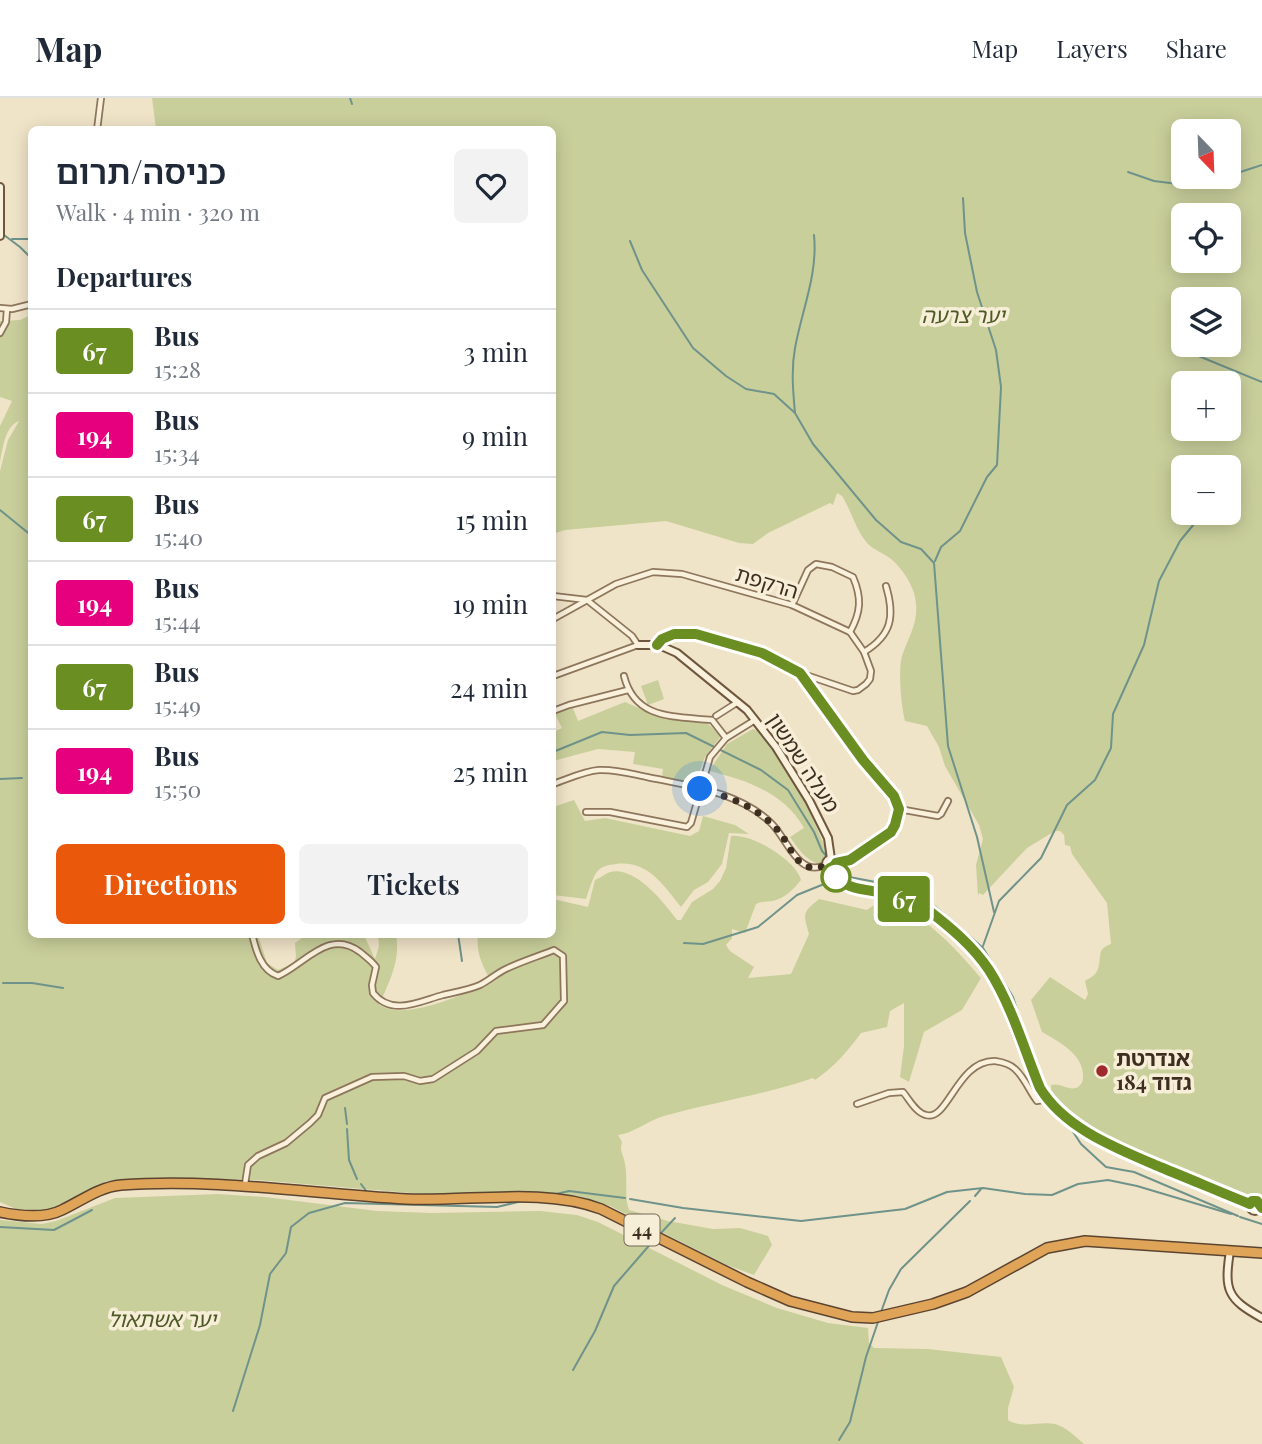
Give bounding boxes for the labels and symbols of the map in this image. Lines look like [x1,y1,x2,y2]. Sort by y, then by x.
north arrow [1171,119,1241,189]
park label: יער צרעה [921,300,1006,328]
street label: הרקפת [733,558,802,604]
street label: מעלה שמשון [762,707,847,817]
your location [682,771,717,806]
unlabelled marker [821,862,851,892]
line badge: 67 [872,876,936,922]
place label: אנדרטת גדוד 184 [1116,1043,1192,1095]
marker: אנדרטת גדוד 184 [1094,1063,1110,1079]
road number: 44 [624,1214,660,1246]
park label: יער אשתאול [108,1304,218,1332]

